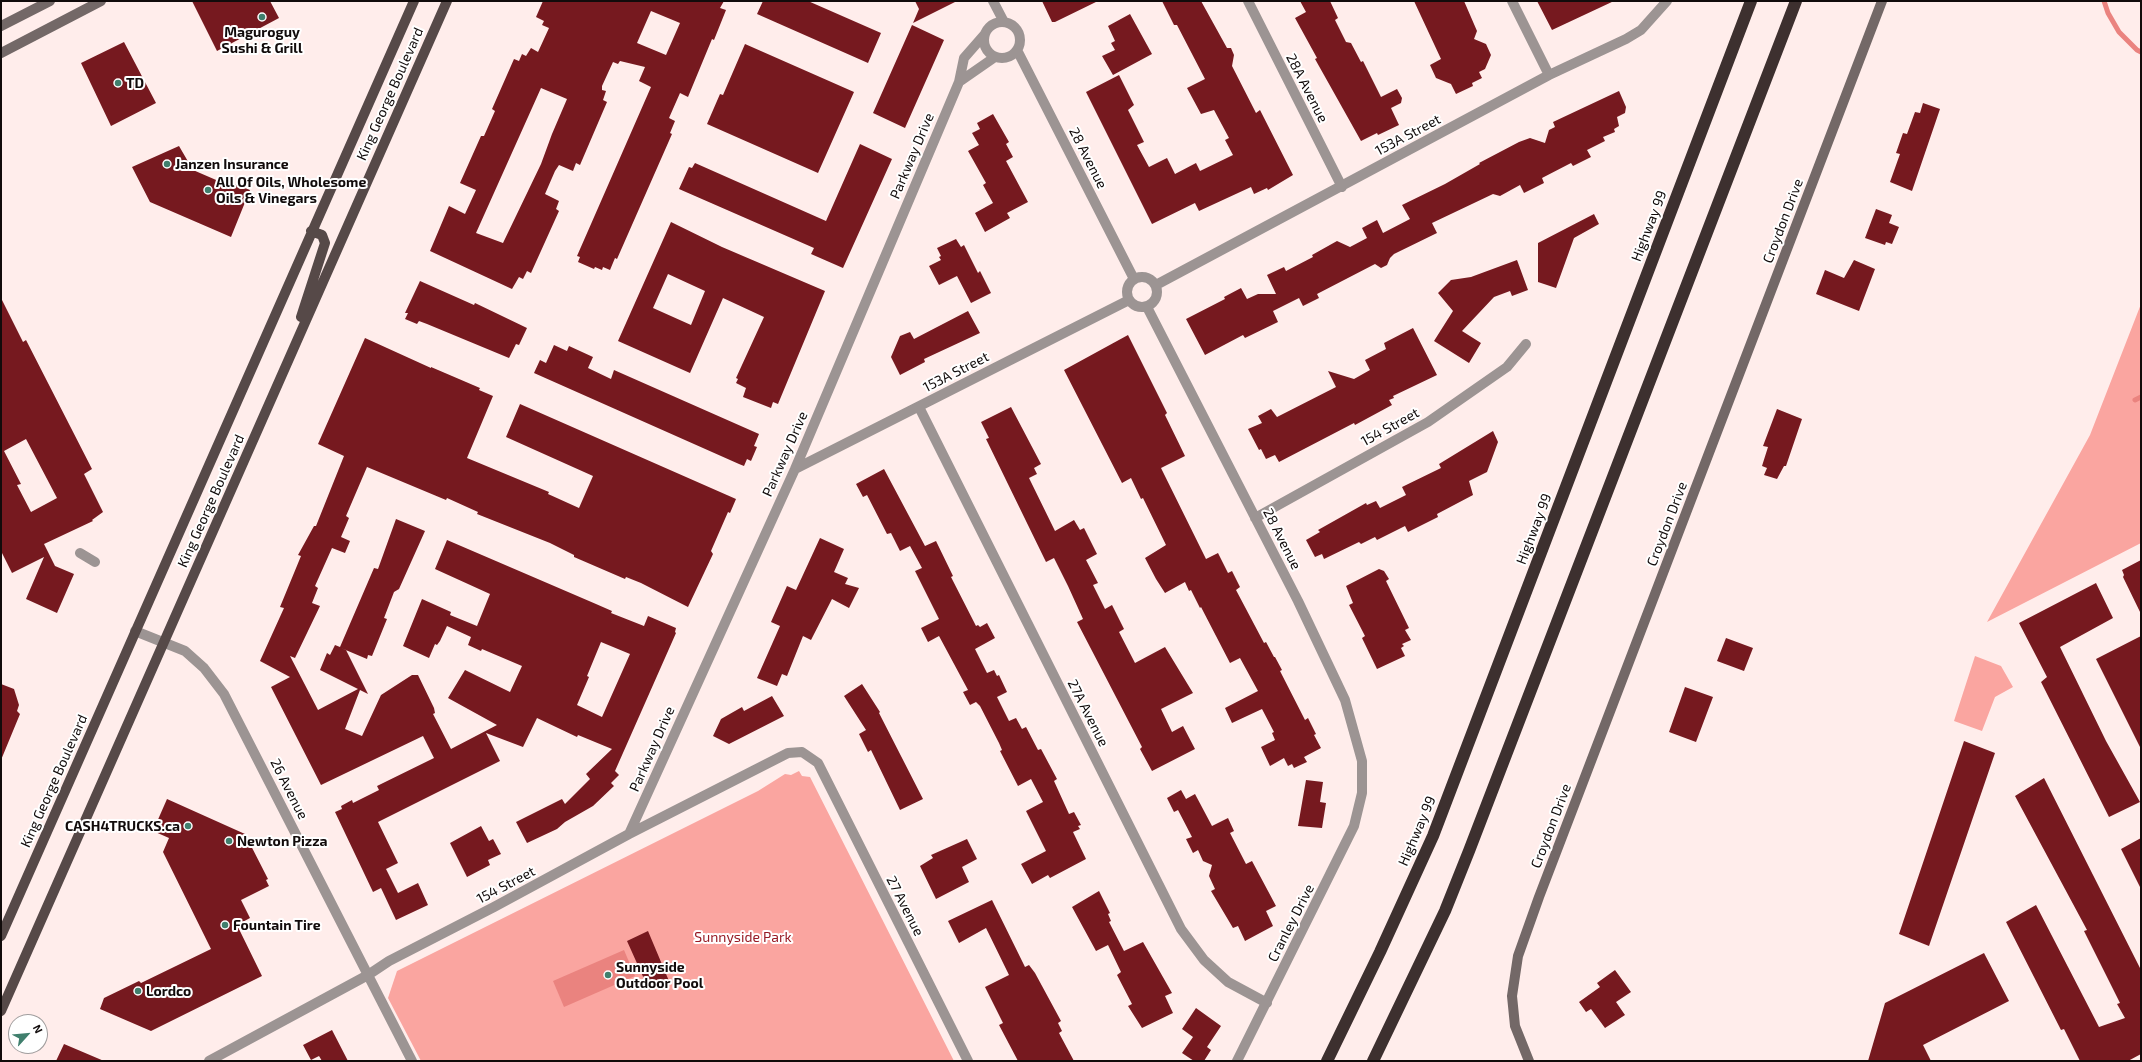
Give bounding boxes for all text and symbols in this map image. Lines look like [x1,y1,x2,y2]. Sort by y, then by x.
marker: Maguroguy Sushi & Grill [257,12,267,22]
place label: Maguroguy Sushi & Grill [221,24,303,56]
street label: King George Boulevard [353,25,427,163]
street label: 28A Avenue [1282,51,1332,125]
place label: TD [126,75,144,91]
marker: TD [113,78,123,88]
street label: Parkway Drive [886,111,938,201]
street label: 153A Street [1372,111,1444,159]
street label: 28 Avenue [1065,125,1111,191]
place label: Janzen Insurance [175,156,289,172]
marker: Janzen Insurance [162,159,172,169]
place label: All Of Oils, Wholesome Oils & Vinegars [216,174,366,206]
street label: Croydon Drive [1759,176,1807,266]
marker: All Of Oils, Wholesome Oils & Vinegars [203,185,213,195]
street label: Highway 99 [1628,188,1670,264]
street label: 153A Street [920,348,992,396]
street label: 154 Street [1358,404,1422,450]
street label: Parkway Drive [759,409,811,499]
street label: King George Boulevard [174,432,248,570]
street label: Croydon Drive [1643,479,1691,569]
street label: Highway 99 [1513,491,1555,567]
street label: 28 Avenue [1259,506,1305,572]
street label: 27A Avenue [1064,677,1112,749]
street label: Parkway Drive [626,704,678,794]
street label: King George Boulevard [17,712,91,850]
street label: 26 Avenue [267,756,311,822]
street label: Croydon Drive [1527,781,1575,871]
street label: Highway 99 [1395,793,1439,869]
place label: CASH4TRUCKS.ca [65,818,180,834]
marker: CASH4TRUCKS.ca [183,821,193,831]
place label: Newton Pizza [237,833,328,849]
marker: Newton Pizza [224,836,234,846]
street label: 154 Street [474,863,538,907]
street label: 27 Avenue [883,873,927,939]
street label: Cranley Drive [1264,881,1318,965]
place label: Fountain Tire [233,917,321,933]
marker: Fountain Tire [220,920,230,930]
park label: Sunnyside Park [694,929,792,945]
place label: Sunnyside Outdoor Pool [616,959,703,992]
marker: Sunnyside Outdoor Pool [603,970,613,980]
place label: Lordco [146,983,191,999]
marker: Lordco [133,986,143,996]
north arrow [8,1014,48,1054]
text: N [31,1022,46,1035]

